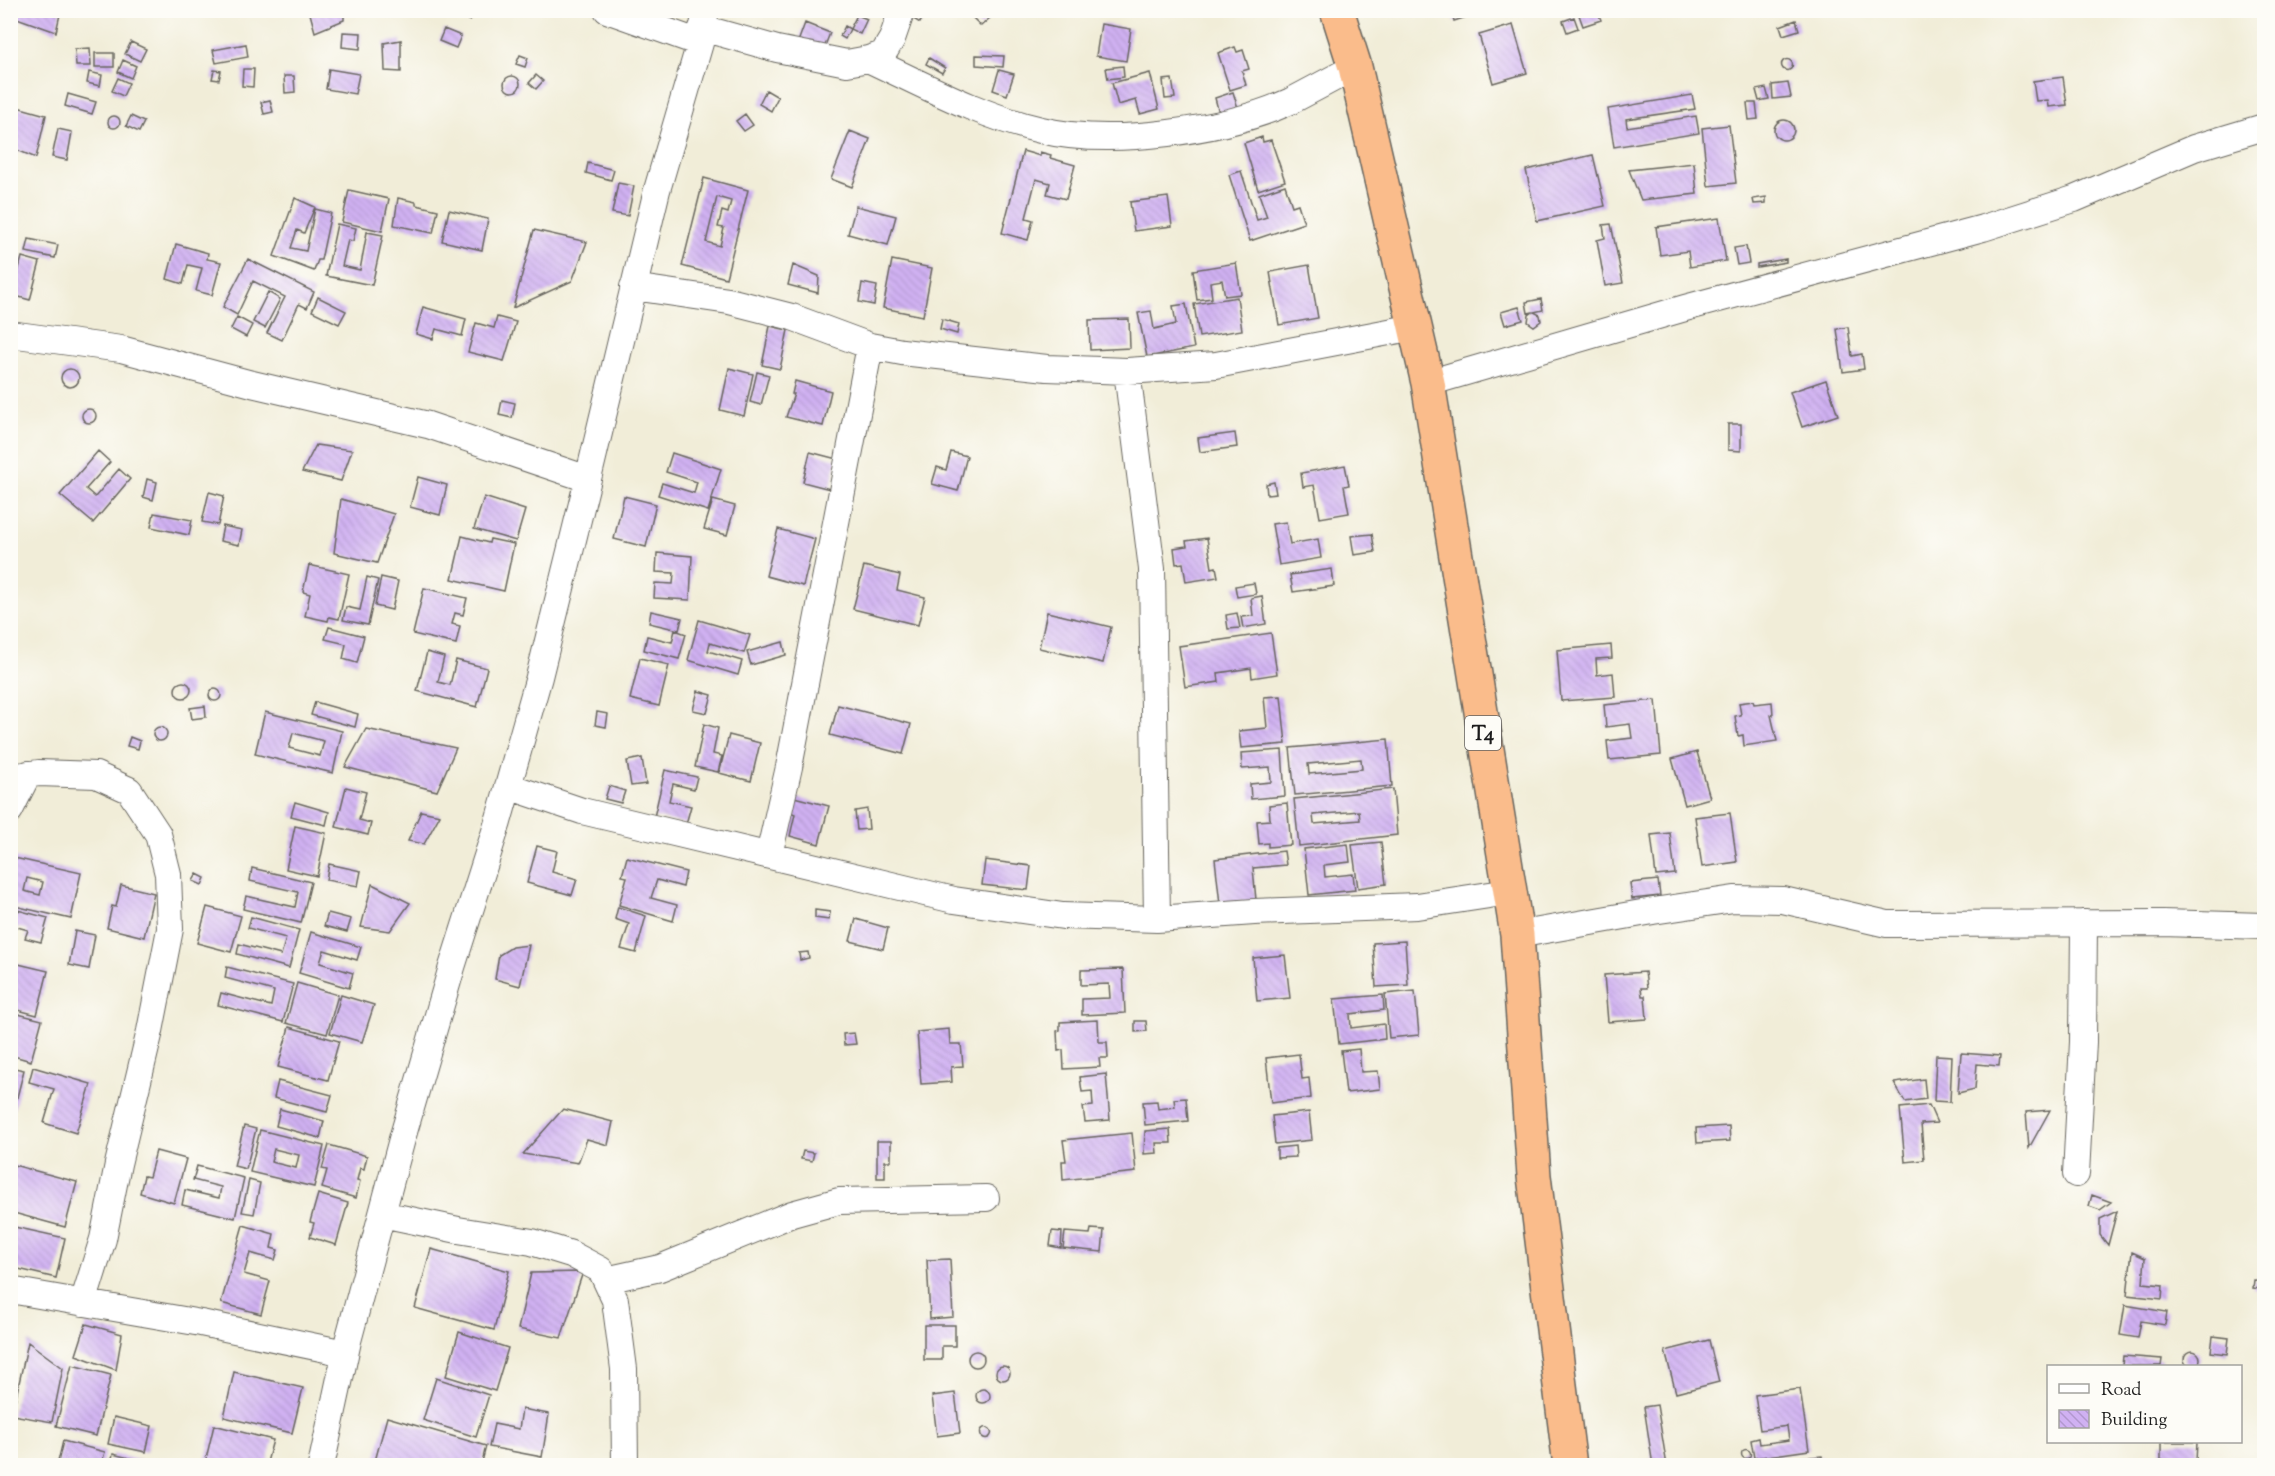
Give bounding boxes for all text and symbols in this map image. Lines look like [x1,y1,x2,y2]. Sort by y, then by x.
road number: T4 [1465,716,1501,750]
legend [2047,1365,2242,1443]
text: Road [2101,1378,2141,1404]
text: Building [2101,1408,2167,1434]

